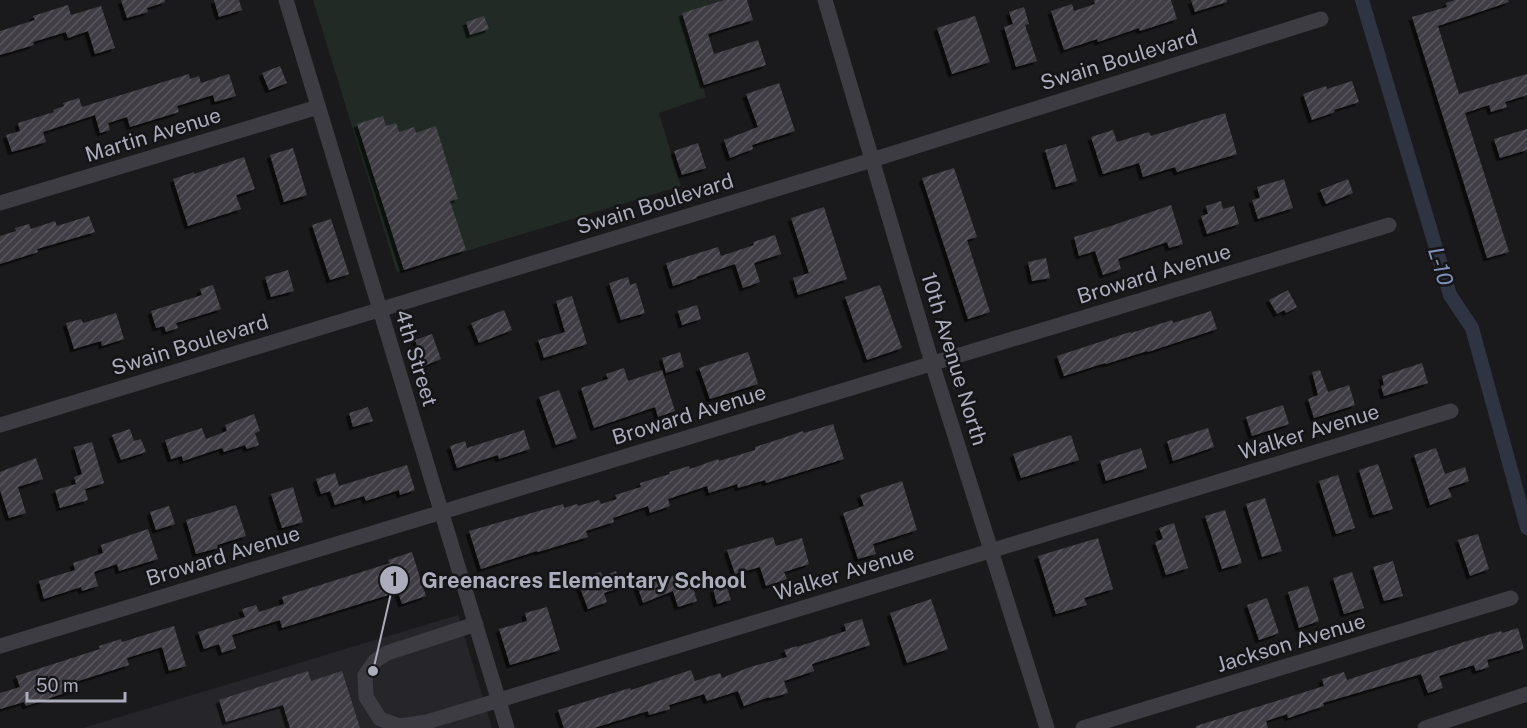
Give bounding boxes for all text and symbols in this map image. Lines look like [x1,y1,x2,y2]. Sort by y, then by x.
street label: Swain Boulevard [1037,24,1200,95]
street label: Martin Avenue [82,102,224,167]
street label: Swain Boulevard [573,168,736,239]
street label: Broward Avenue [1074,238,1234,309]
water label: L-10 [1423,244,1459,289]
street label: 10th Avenue North [916,269,993,448]
street label: 4th Street [390,306,443,409]
street label: Swain Boulevard [108,309,271,380]
street label: Broward Avenue [609,379,769,450]
street label: Walker Avenue [1236,398,1382,465]
street label: Broward Avenue [143,520,303,591]
street label: Walker Avenue [771,539,917,606]
callout: Greenacres Elementary School [379,560,759,600]
text: Greenacres Elementary School [421,567,747,593]
text: 1 [390,569,398,590]
street label: Jackson Avenue [1213,608,1368,677]
scale bar [27,665,124,703]
text: 50 m [36,675,79,696]

